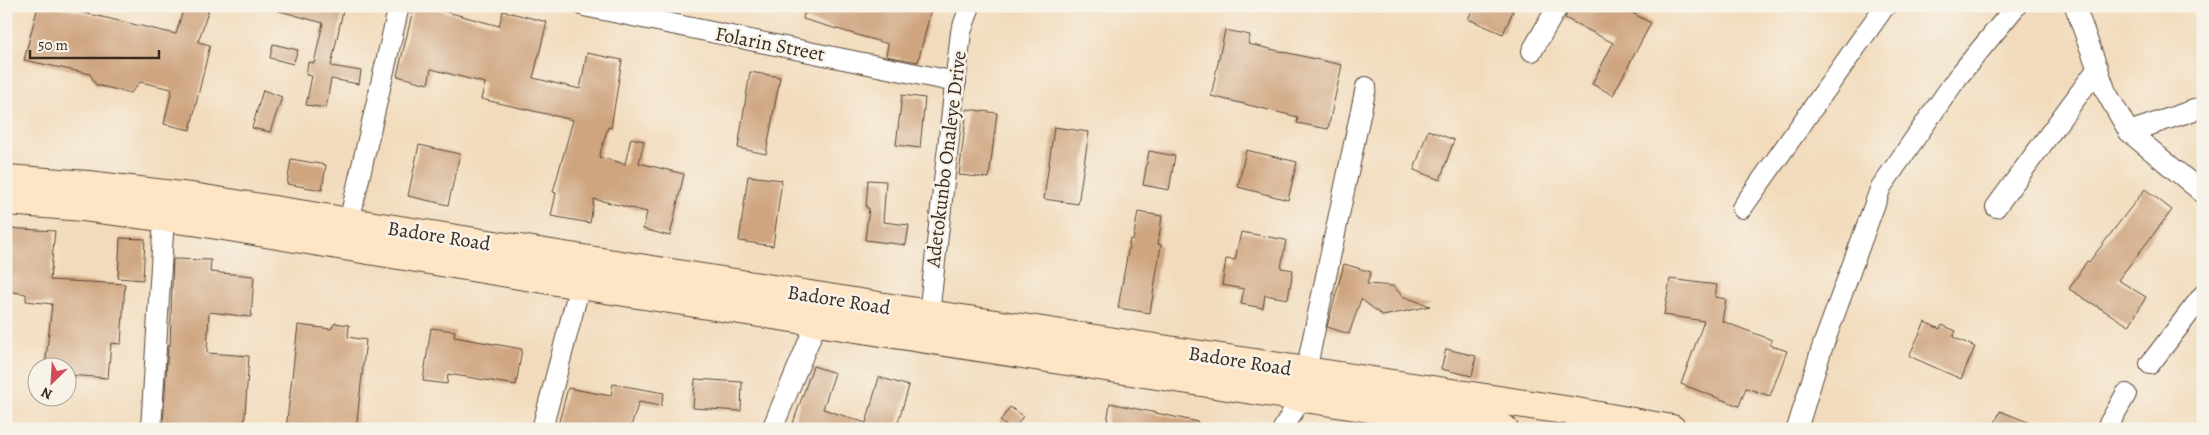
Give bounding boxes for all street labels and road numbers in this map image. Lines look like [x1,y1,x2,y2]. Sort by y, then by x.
street label: Folarin Street [713,20,827,68]
street label: Adetokunbo Onaleye Drive [919,49,973,270]
street label: Badore Road [386,215,493,258]
street label: Badore Road [786,279,893,322]
street label: Badore Road [1187,340,1294,383]

